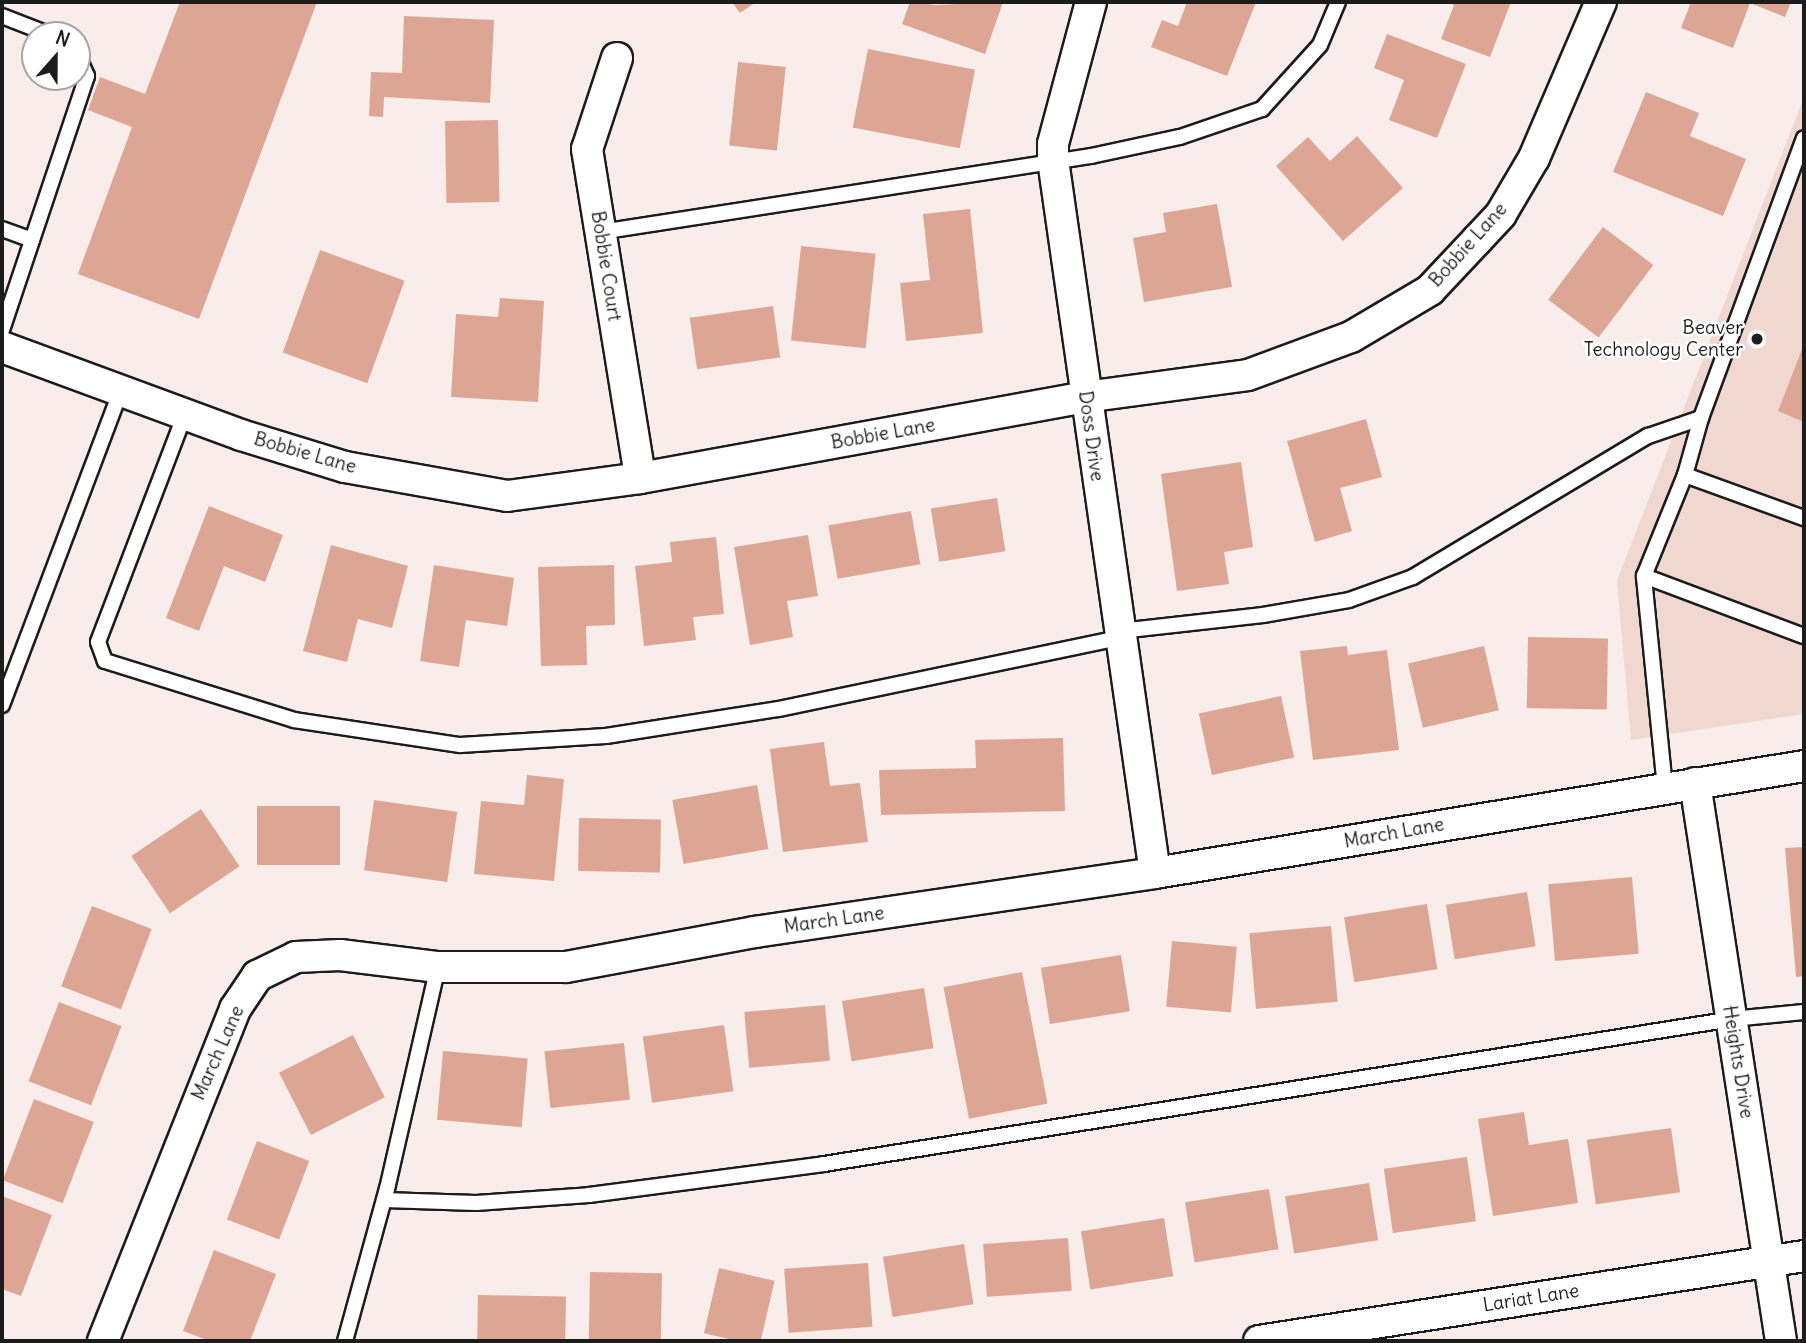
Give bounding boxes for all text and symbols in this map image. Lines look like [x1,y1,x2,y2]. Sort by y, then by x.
north arrow [21,21,91,91]
text: N [52,25,73,52]
street label: Bobbie Lane [1424,198,1512,292]
street label: Bobbie Court [586,209,626,323]
place label: Beaver Technology Center [1584,317,1743,361]
marker: Beaver Technology Center [1749,331,1765,347]
street label: Doss Drive [1073,389,1109,483]
street label: Bobbie Lane [829,414,937,454]
street label: Bobbie Lane [251,428,359,478]
street label: March Lane [1342,813,1446,853]
street label: March Lane [782,902,886,938]
street label: March Lane [187,1002,249,1104]
street label: Heights Drive [1718,1004,1758,1120]
street label: Lariat Lane [1481,1279,1581,1317]

